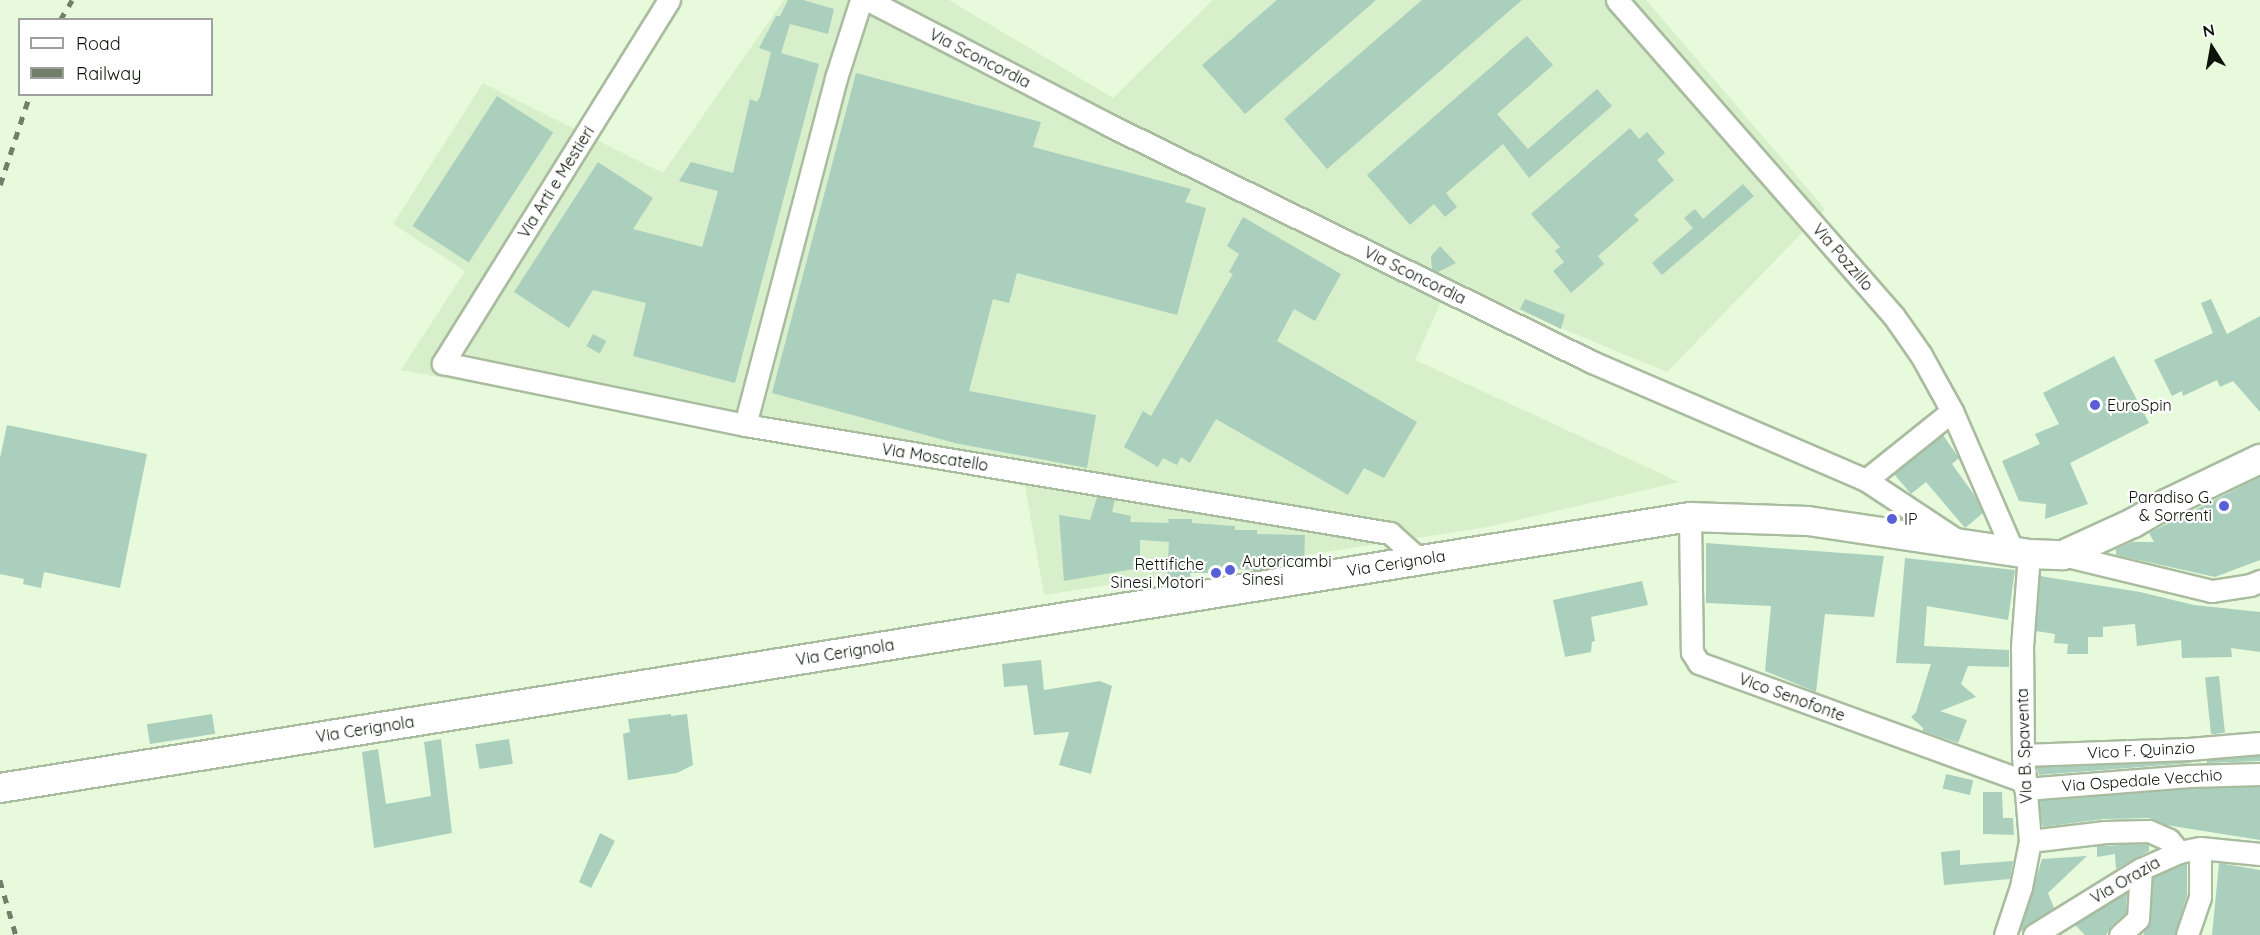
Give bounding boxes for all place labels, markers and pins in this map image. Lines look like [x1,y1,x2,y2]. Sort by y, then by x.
place label: EuroSpin [2107,395,2172,415]
marker: EuroSpin [2088,398,2102,412]
place label: Paradiso G. & Sorrenti [2129,487,2212,525]
marker: Paradiso G. & Sorrenti [2217,499,2231,513]
place label: IP [1904,509,1918,529]
marker: IP [1885,512,1899,526]
place label: Autoricambi Sinesi [1242,551,1332,589]
place label: Rettifiche Sinesi Motori [1111,554,1204,592]
marker: Autoricambi Sinesi [1223,563,1237,577]
marker: Rettifiche Sinesi Motori [1209,566,1223,580]

